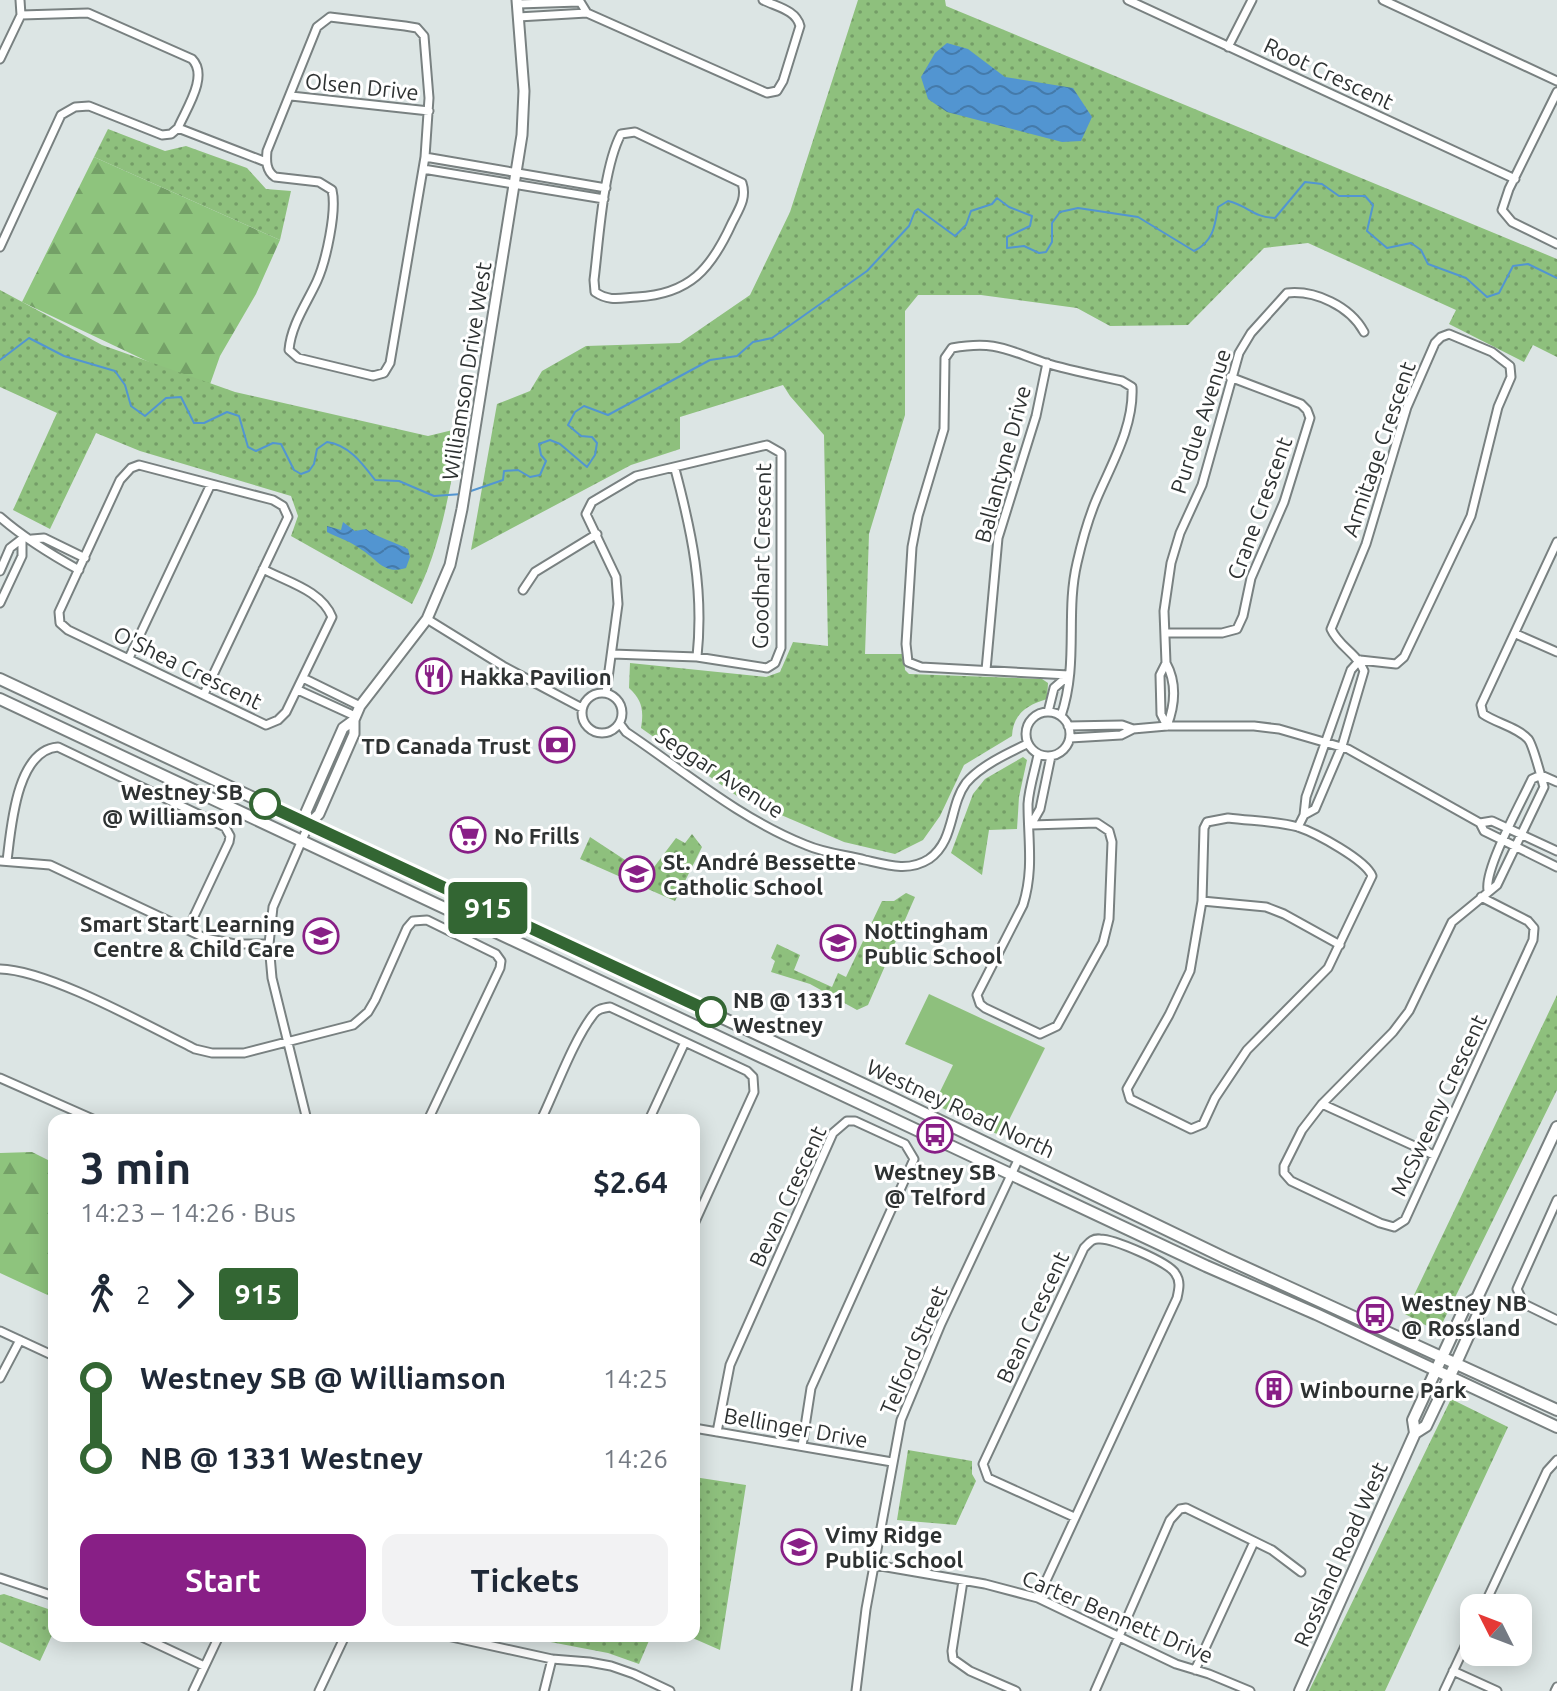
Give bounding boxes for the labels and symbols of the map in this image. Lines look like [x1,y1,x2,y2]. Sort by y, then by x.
street label: Root Crescent [1260,32,1398,114]
street label: Olsen Drive [304,68,420,104]
street label: Williamson Drive West [436,260,496,482]
street label: Purdue Avenue [1165,345,1235,497]
street label: Armitage Crescent [1336,358,1420,540]
street label: Ballantyne Drive [969,383,1035,545]
street label: Crane Crescent [1222,433,1296,583]
street label: Goodhart Crescent [747,462,775,649]
street label: O'Shea Crescent [110,620,266,714]
restaurant icon: Hakka Pavilion [415,657,453,695]
place label: Hakka Pavilion [460,664,612,689]
street label: Seggar Avenue [651,721,789,823]
bank icon: TD Canada Trust [538,726,576,764]
place label: TD Canada Trust [362,733,531,758]
place label: Westney SB @ Williamson [102,779,243,829]
marker: Westney SB @ Williamson [250,789,280,819]
supermarket icon: No Frills [449,816,487,854]
place label: No Frills [494,823,580,848]
place label: St. André Bessette Catholic School [663,849,856,899]
school or university icon: St. André Bessette Catholic School [618,855,656,893]
line badge: 915 [442,882,534,934]
place label: Smart Start Learning Centre & Child Care [80,911,295,961]
school or university icon: Smart Start Learning Centre & Child Care [302,917,340,955]
place label: Nottingham Public School [864,918,1002,968]
school or university icon: Nottingham Public School [819,924,857,962]
place label: NB @ 1331 Westney [733,987,845,1037]
marker: NB @ 1331 Westney [696,997,726,1027]
street label: McSweeny Crescent [1385,1010,1491,1200]
street label: Westney Road North [863,1053,1059,1163]
bus stop icon: Westney SB @ Telford [916,1116,954,1154]
street label: Bevan Crescent [743,1121,831,1271]
place label: Westney SB @ Telford [874,1159,996,1209]
street label: Bean Crescent [991,1247,1073,1387]
street label: Telford Street [875,1281,952,1418]
place label: Westney NB @ Rossland [1401,1290,1527,1340]
bus stop icon: Westney NB @ Rossland [1356,1296,1394,1334]
building icon: Winbourne Park [1255,1370,1293,1408]
place label: Winbourne Park [1300,1377,1467,1402]
street label: Bellinger Drive [722,1402,870,1452]
street label: Rossland Road West [1288,1458,1392,1650]
place label: Vimy Ridge Public School [825,1522,963,1572]
school or university icon: Vimy Ridge Public School [780,1528,818,1566]
street label: Carter Bennett Drive [1019,1564,1217,1668]
north arrow [1460,1594,1532,1666]

